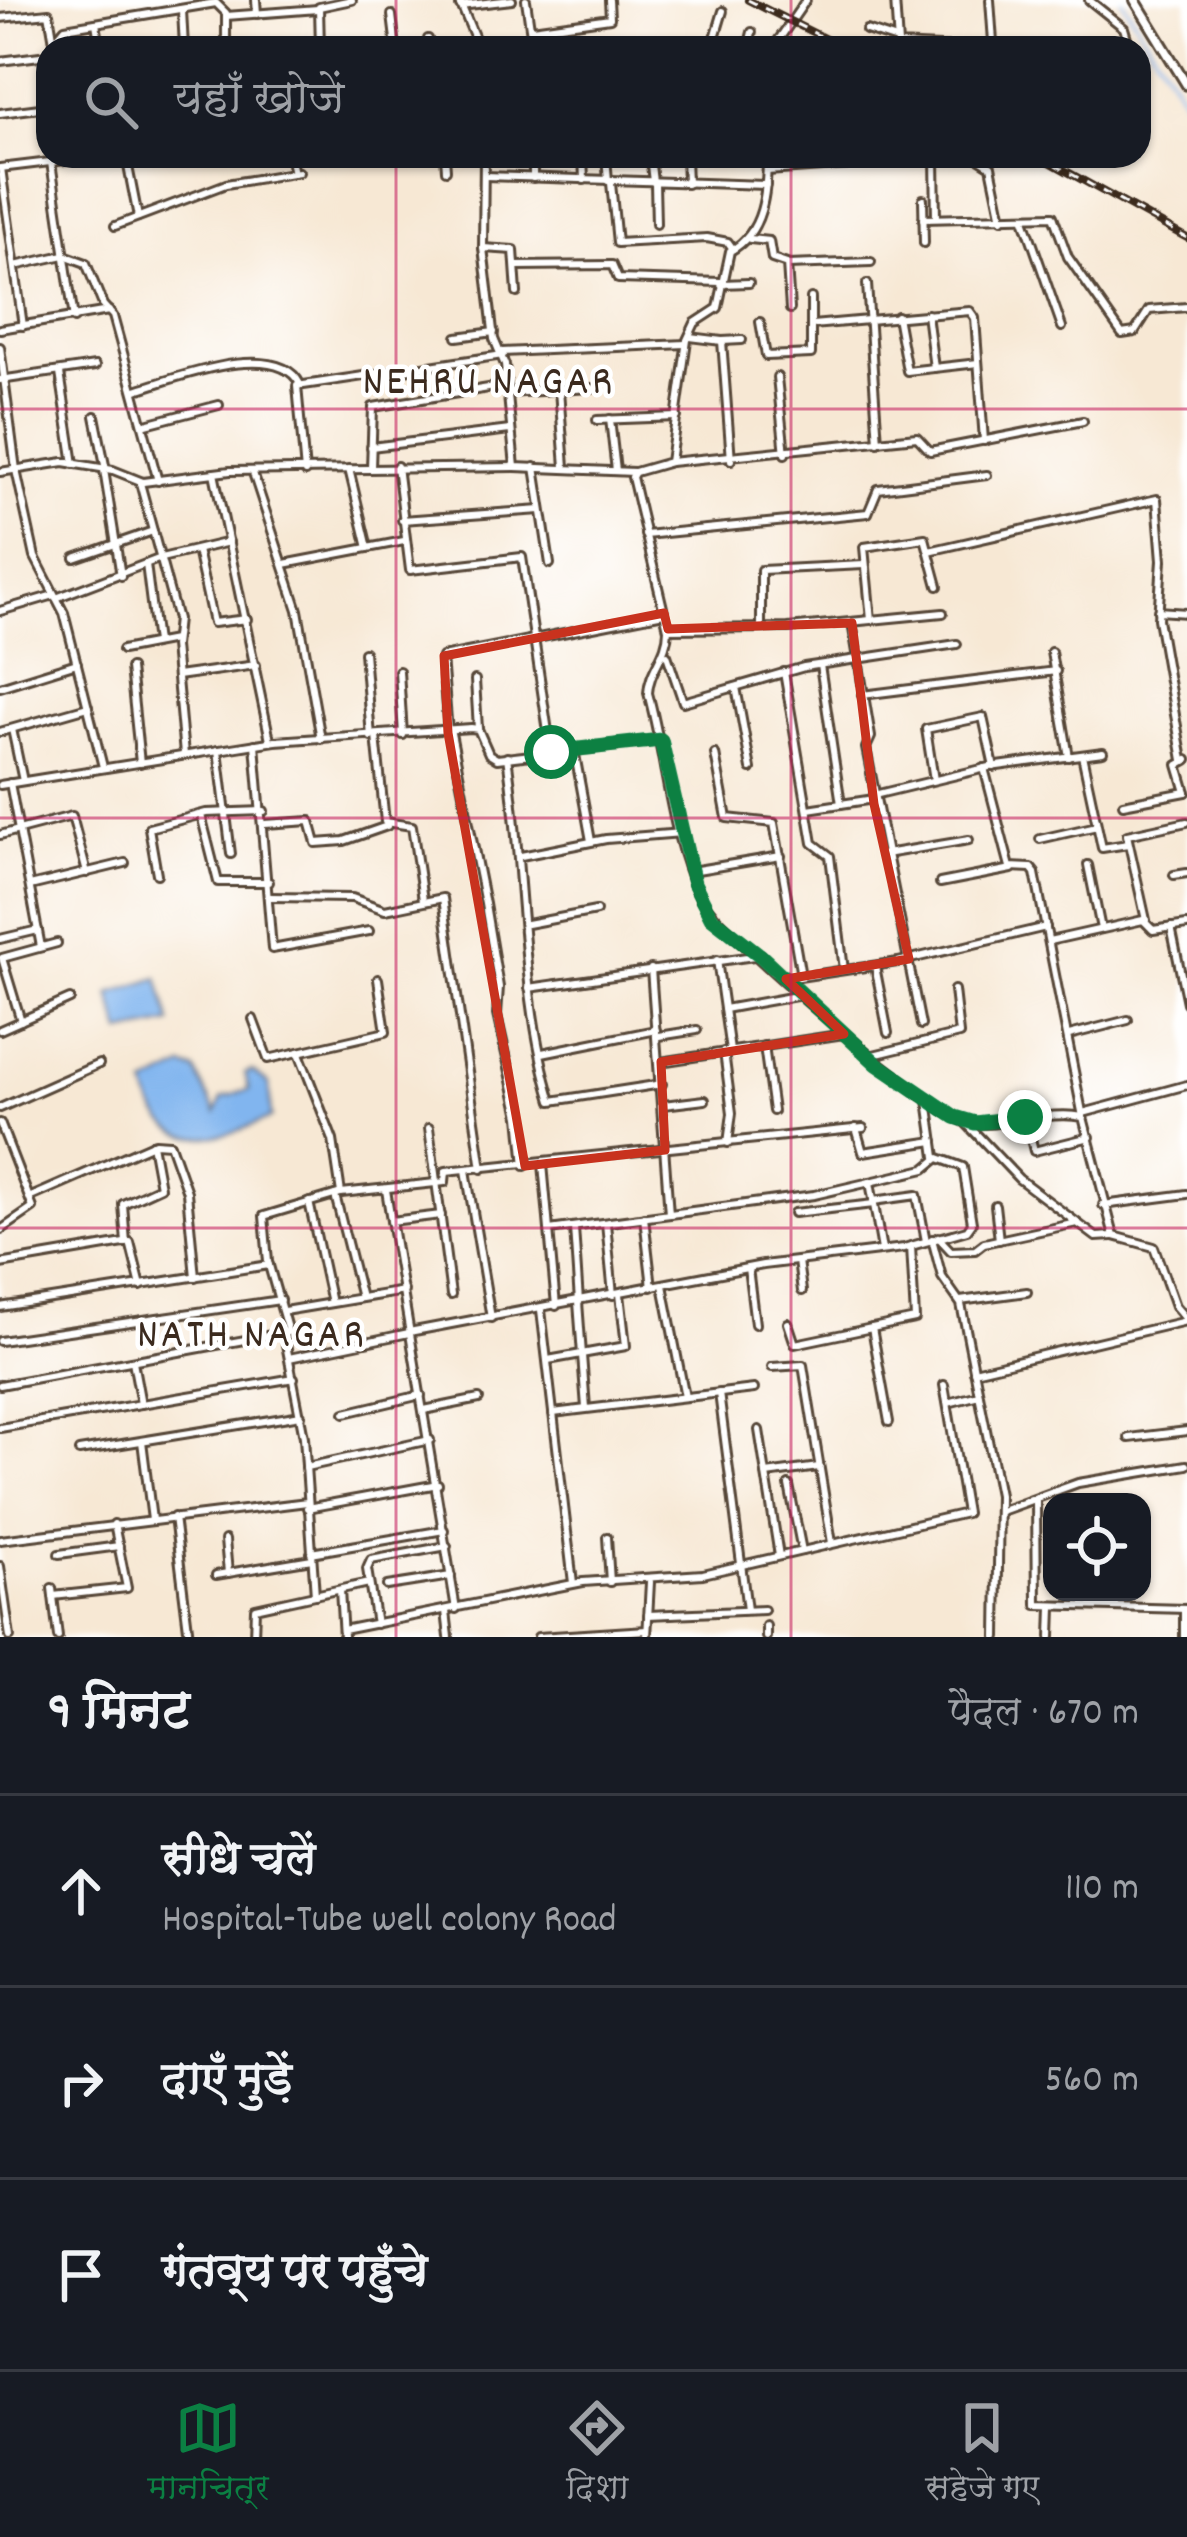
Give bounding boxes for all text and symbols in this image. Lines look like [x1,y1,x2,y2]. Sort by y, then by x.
search box [36,36,1151,168]
icon: search [78,69,144,135]
text: यहाँ खोजें [174,70,344,134]
district label: NEHRU NAGAR [363,355,615,415]
route start [524,725,578,779]
route end [998,1090,1052,1144]
district label: NATH NAGAR [137,1308,367,1368]
map controls [1043,1493,1151,1601]
button: locate [1043,1493,1151,1601]
text: 9 मिनट [48,1679,190,1751]
text: पैदल · 670 m [949,1688,1139,1743]
text: सीधे चलें [162,1831,316,1895]
icon: ahead [48,1858,114,1924]
text: 110 m [1065,1863,1139,1918]
text: Hospital-Tube well colony Road [162,1895,617,1950]
icon: right [48,2050,114,2116]
text: दाएँ मुड़ें [162,2051,292,2115]
text: 560 m [1045,2055,1139,2110]
icon: arrive [48,2242,114,2308]
text: गंतव्य पर पहुँचे [162,2243,428,2307]
tab: मानचित्र [148,2395,269,2514]
tab: दिशा [564,2395,630,2514]
tab: सहेजे गए [925,2395,1039,2514]

